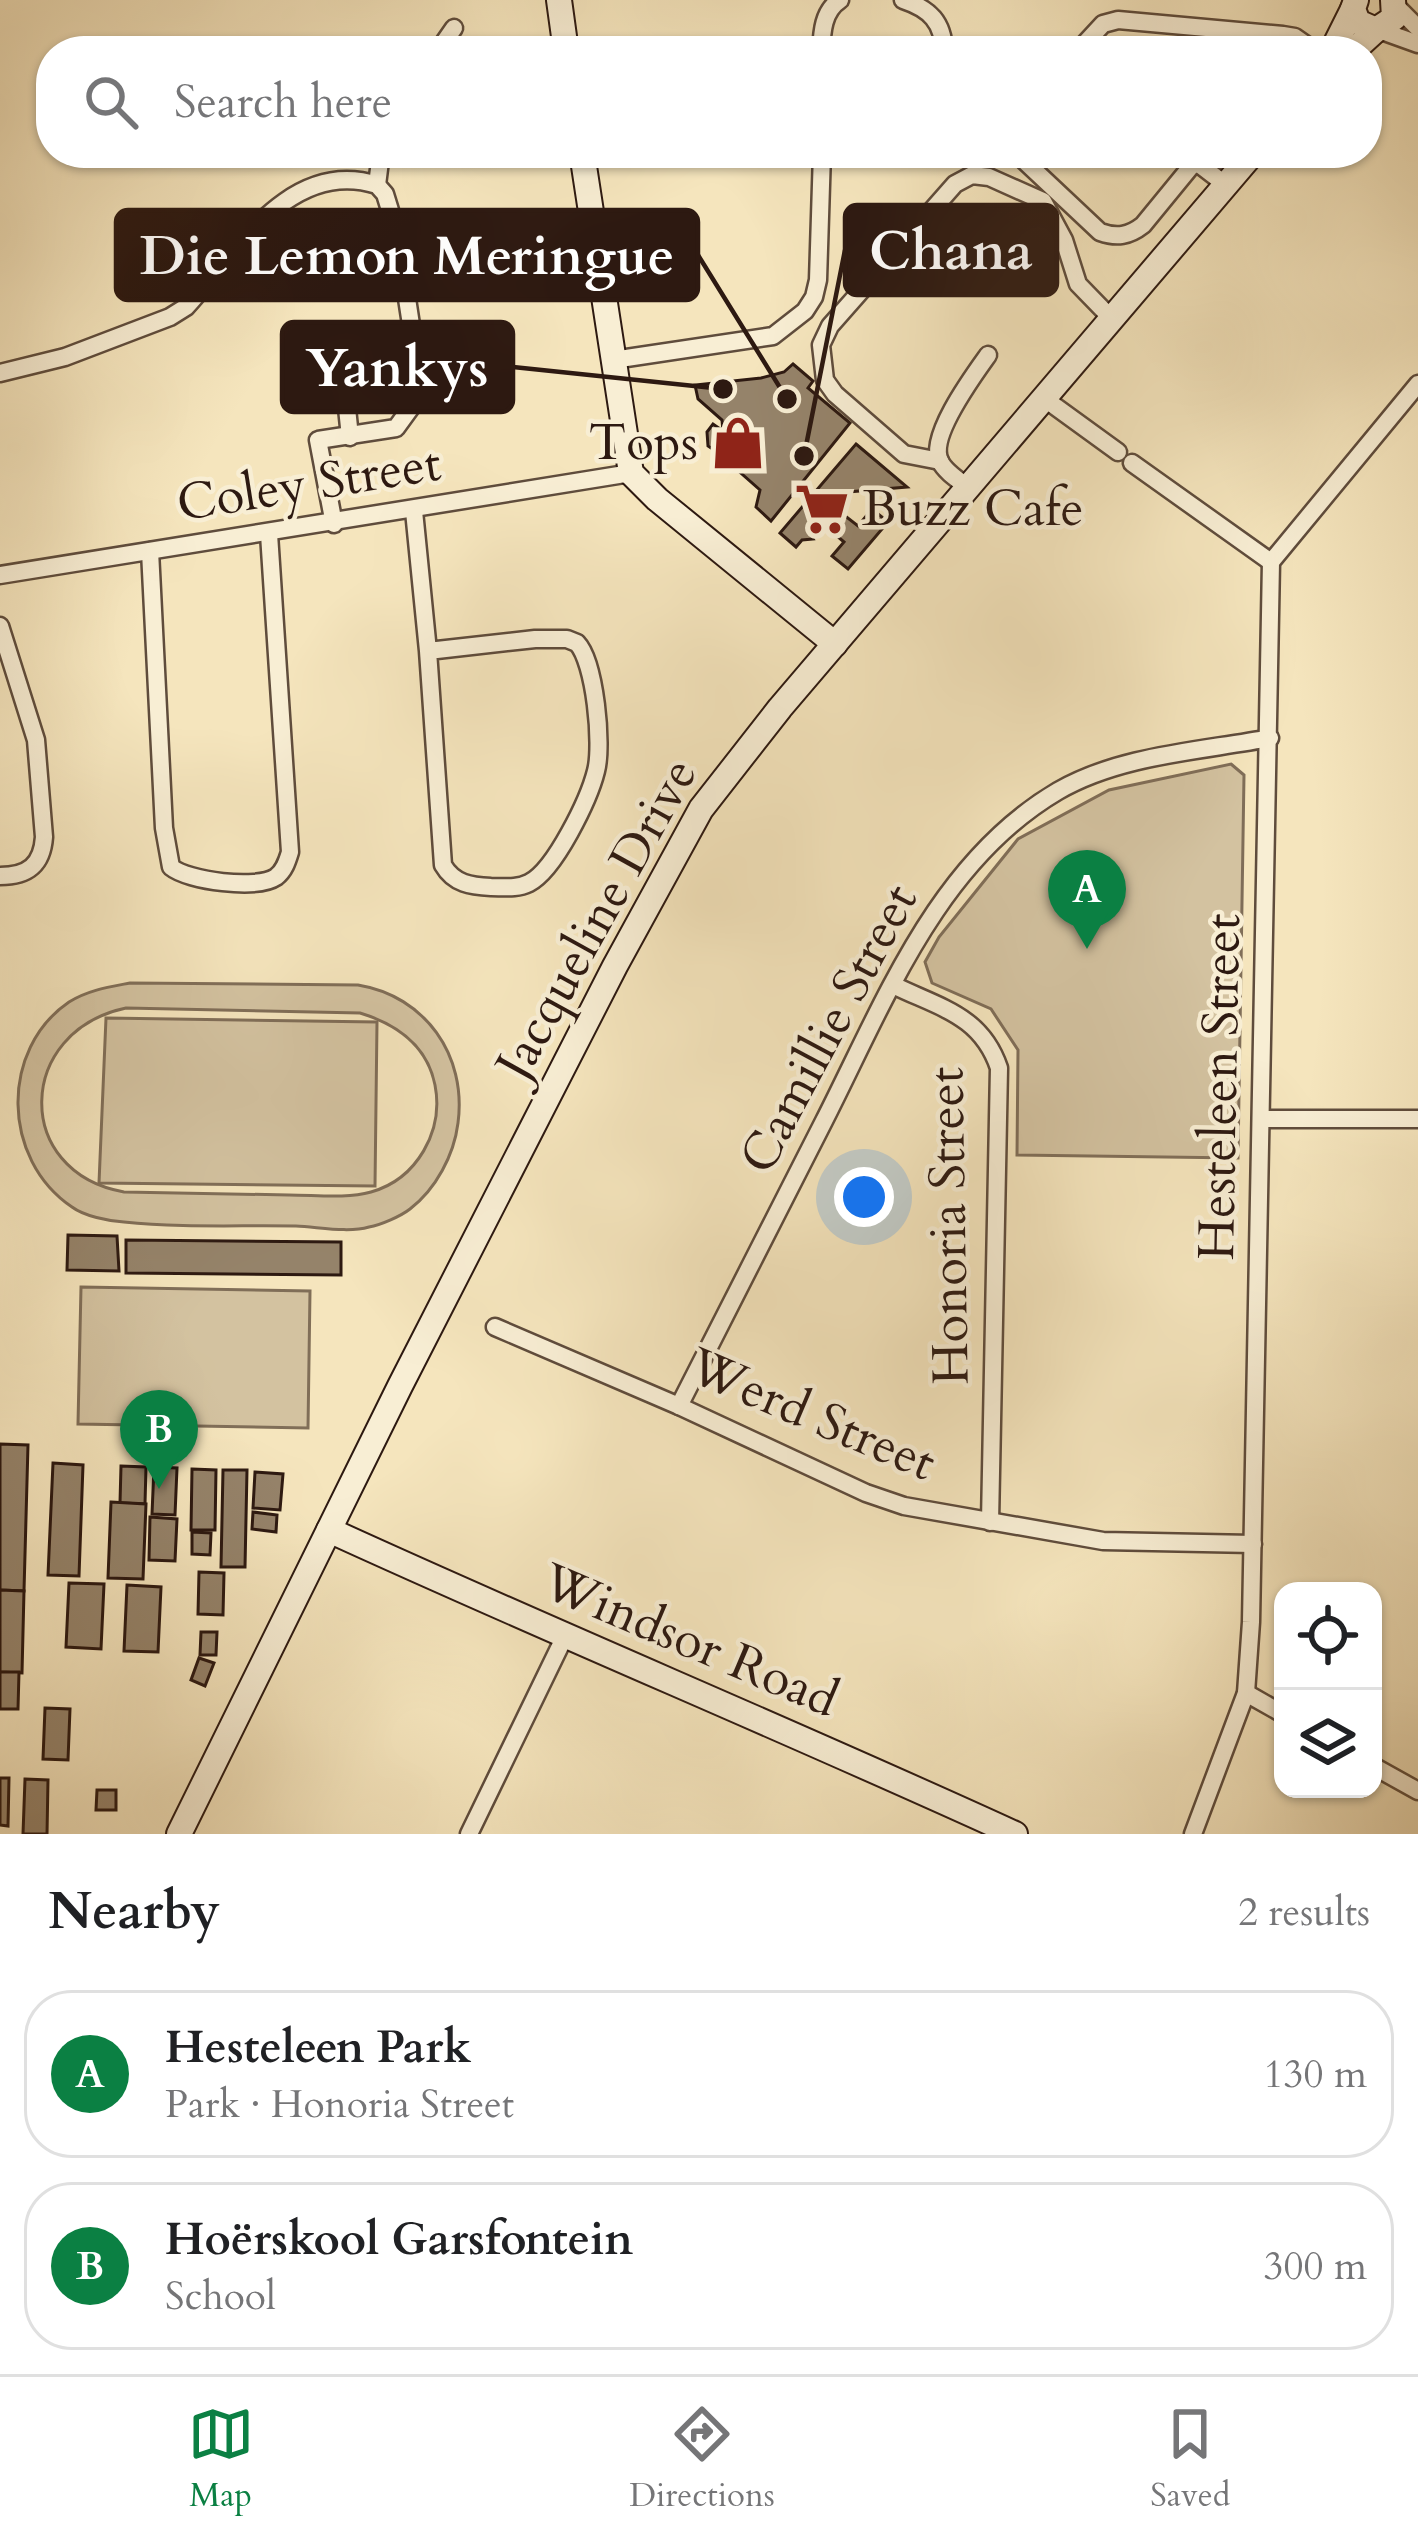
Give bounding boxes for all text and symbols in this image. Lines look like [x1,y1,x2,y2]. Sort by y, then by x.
search box [36,36,1382,168]
icon: search [78,69,144,135]
text: Search here [174,72,392,133]
callout: Chana [845,205,1057,295]
callout: Die Lemon Meringue [116,210,698,300]
text: Chana [869,216,1033,289]
text: Die Lemon Meringue [140,221,674,294]
callout: Yankys [282,322,513,412]
text: Yankys [306,333,488,406]
place label: Tops [589,408,698,478]
shop icon: Tops [709,414,767,472]
street label: Coley Street [172,429,446,539]
place label: Buzz Cafe [862,474,1084,544]
supermarket icon: Buzz Cafe [793,480,851,538]
street label: Jacqueline Drive [476,746,714,1098]
pin: A [1048,850,1126,949]
street label: Camillie Street [723,872,935,1186]
street label: Hesteleen Street [1182,913,1258,1261]
street label: Honoria Street [911,1066,987,1386]
your location [834,1167,894,1227]
street label: Werd Street [677,1331,946,1498]
pin: B [120,1390,198,1489]
street label: Windsor Road [530,1547,849,1735]
map controls [1274,1582,1382,1798]
button: locate [1274,1582,1382,1690]
button: layers [1274,1690,1382,1798]
text: Nearby [48,1877,220,1947]
text: 2 results [1238,1886,1370,1939]
text: Hesteleen Park [165,2017,471,2078]
text: A [75,2048,105,2101]
text: 130 m [1264,2048,1367,2101]
text: Park · Honoria Street [165,2078,514,2131]
text: Hoërskool Garsfontein [165,2209,633,2270]
text: B [76,2240,104,2293]
text: 300 m [1264,2240,1367,2293]
text: School [165,2270,276,2323]
tab: Map [188,2401,254,2518]
tab: Directions [629,2401,775,2518]
tab: Saved [1150,2401,1230,2518]

